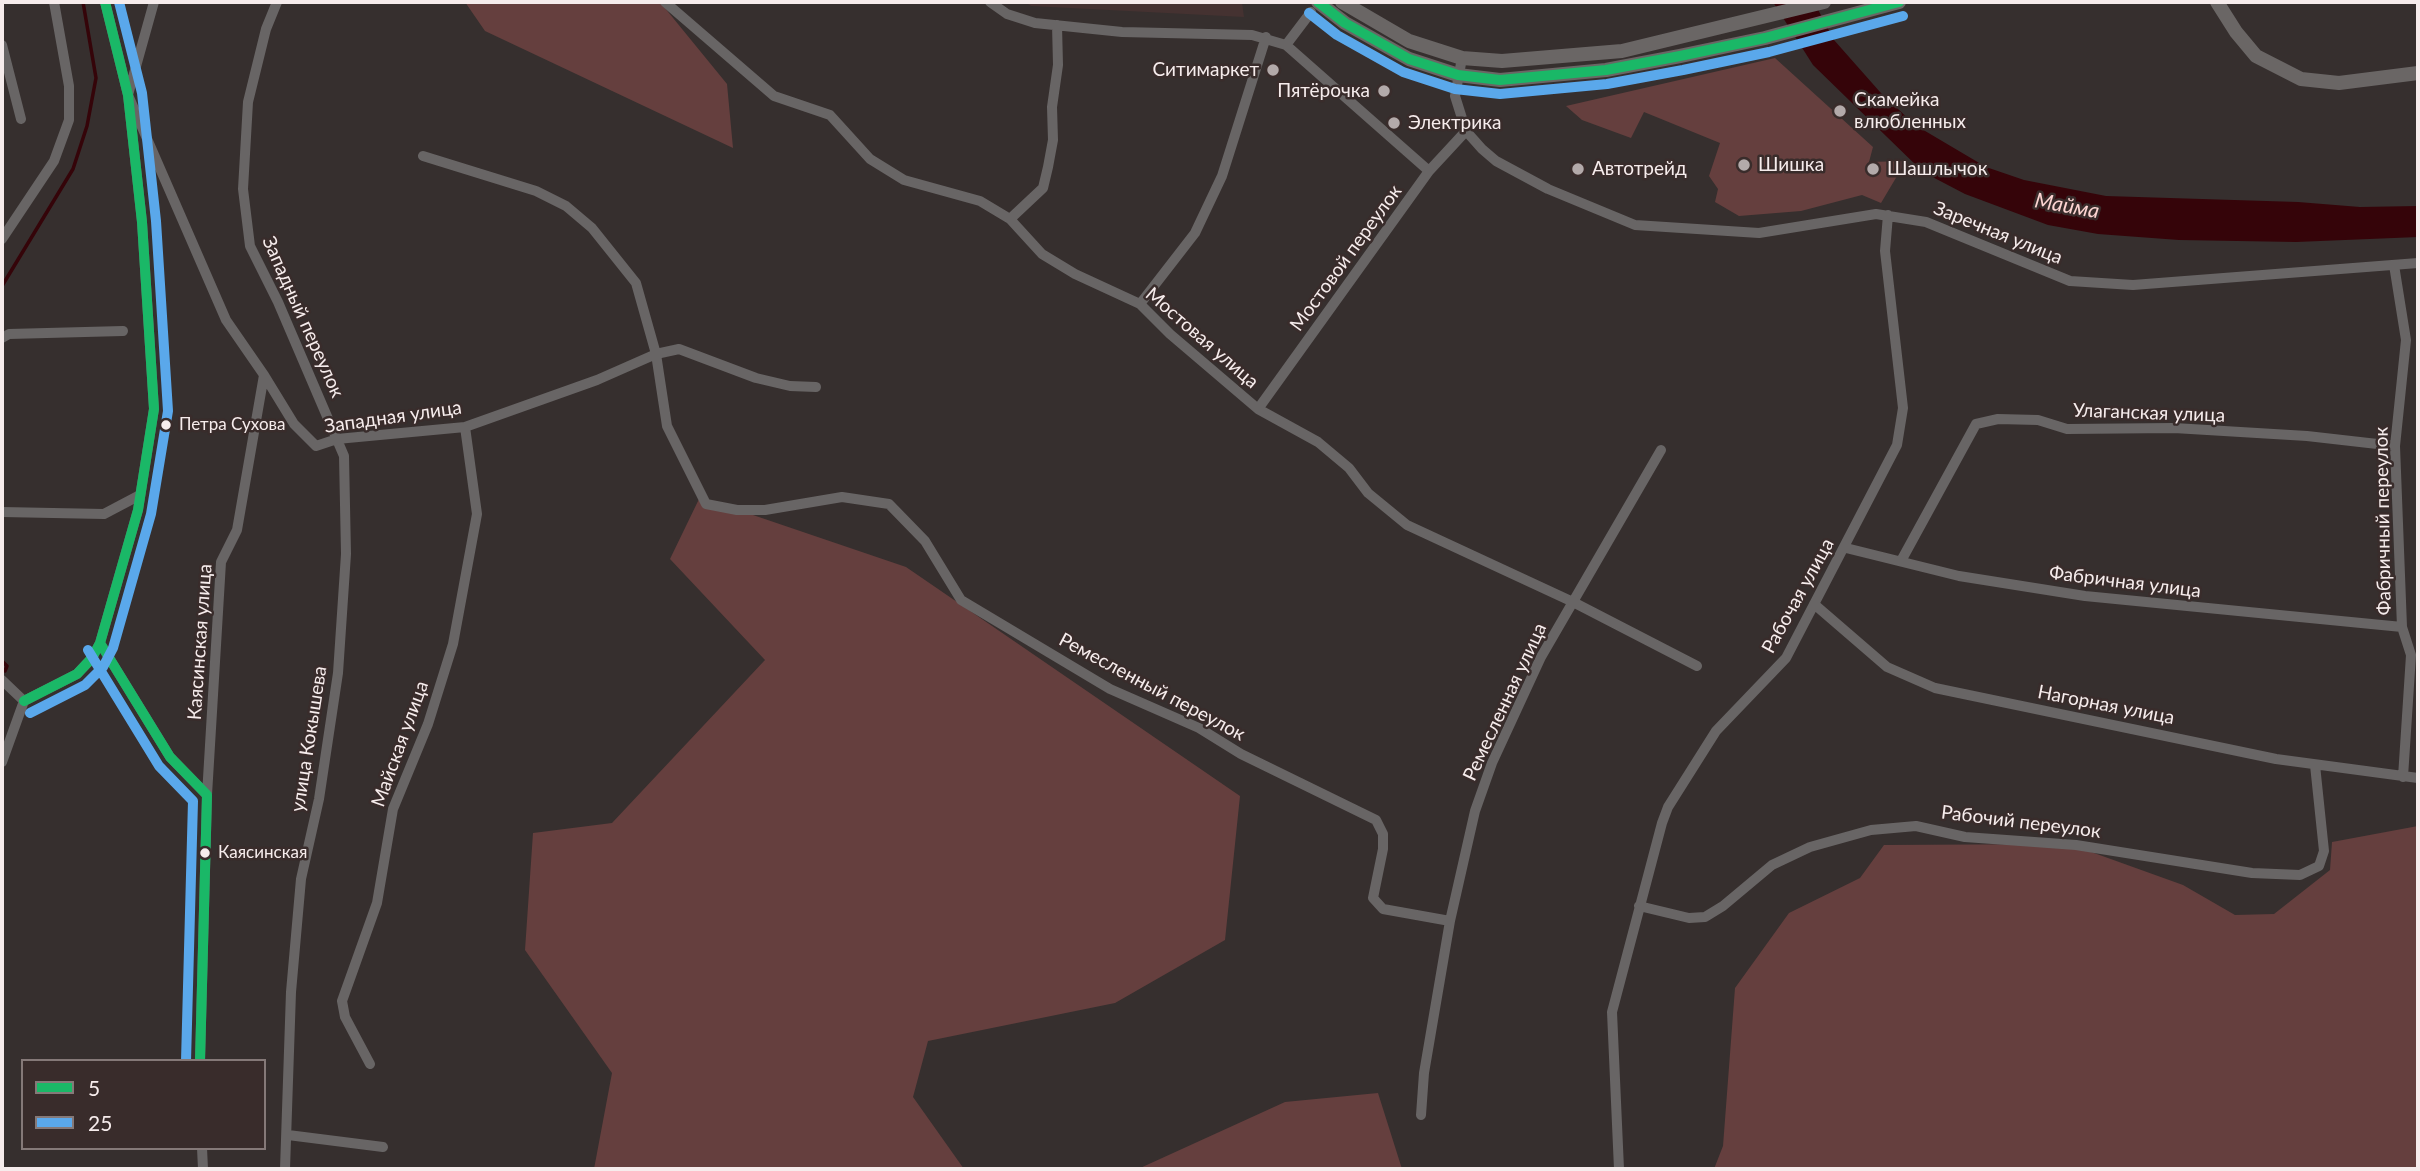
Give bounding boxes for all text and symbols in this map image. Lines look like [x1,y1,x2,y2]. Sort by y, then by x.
place label: Ситимаркет [1152,59,1259,81]
marker: Ситимаркет [1265,62,1281,78]
place label: Пятёрочка [1277,80,1370,102]
marker: Пятёрочка [1376,83,1392,99]
place label: Скамейка влюбленных [1854,89,1966,133]
marker: Скамейка влюбленных [1832,103,1848,119]
place label: Электрика [1408,112,1501,134]
marker: Электрика [1386,115,1402,131]
place label: Шишка [1758,154,1824,176]
marker: Шишка [1736,157,1752,173]
place label: Автотрейд [1592,158,1687,180]
place label: Шашлычок [1887,158,1987,180]
marker: Автотрейд [1570,161,1586,177]
marker: Шашлычок [1865,161,1881,177]
street label: Мостовой переулок [1285,181,1407,335]
water label: Майма [2033,188,2101,224]
street label: Заречная улица [1930,197,2066,269]
street label: Западный переулок [257,233,349,401]
street label: Мостовая улица [1141,283,1263,393]
street label: Западная улица [323,396,463,438]
street label: Улаганская улица [2073,399,2225,427]
place label: Петра Сухова [179,415,285,435]
marker: Петра Сухова [159,418,173,432]
street label: Фабричный переулок [2370,427,2396,615]
street label: Рабочая улица [1757,535,1839,657]
street label: Фабричная улица [2048,561,2202,603]
street label: Каясинская улица [183,563,217,721]
street label: Ремесленная улица [1458,619,1552,785]
street label: Ремесленный переулок [1055,628,1249,746]
street label: улица Кокышева [286,664,332,814]
street label: Майская улица [367,678,433,810]
street label: Нагорная улица [2036,681,2176,729]
street label: Рабочий переулок [1940,801,2102,843]
place label: Каясинская [218,843,307,863]
marker: Каясинская [198,846,212,860]
legend [21,1059,266,1150]
text: 5 [88,1075,100,1100]
text: 25 [88,1110,112,1135]

